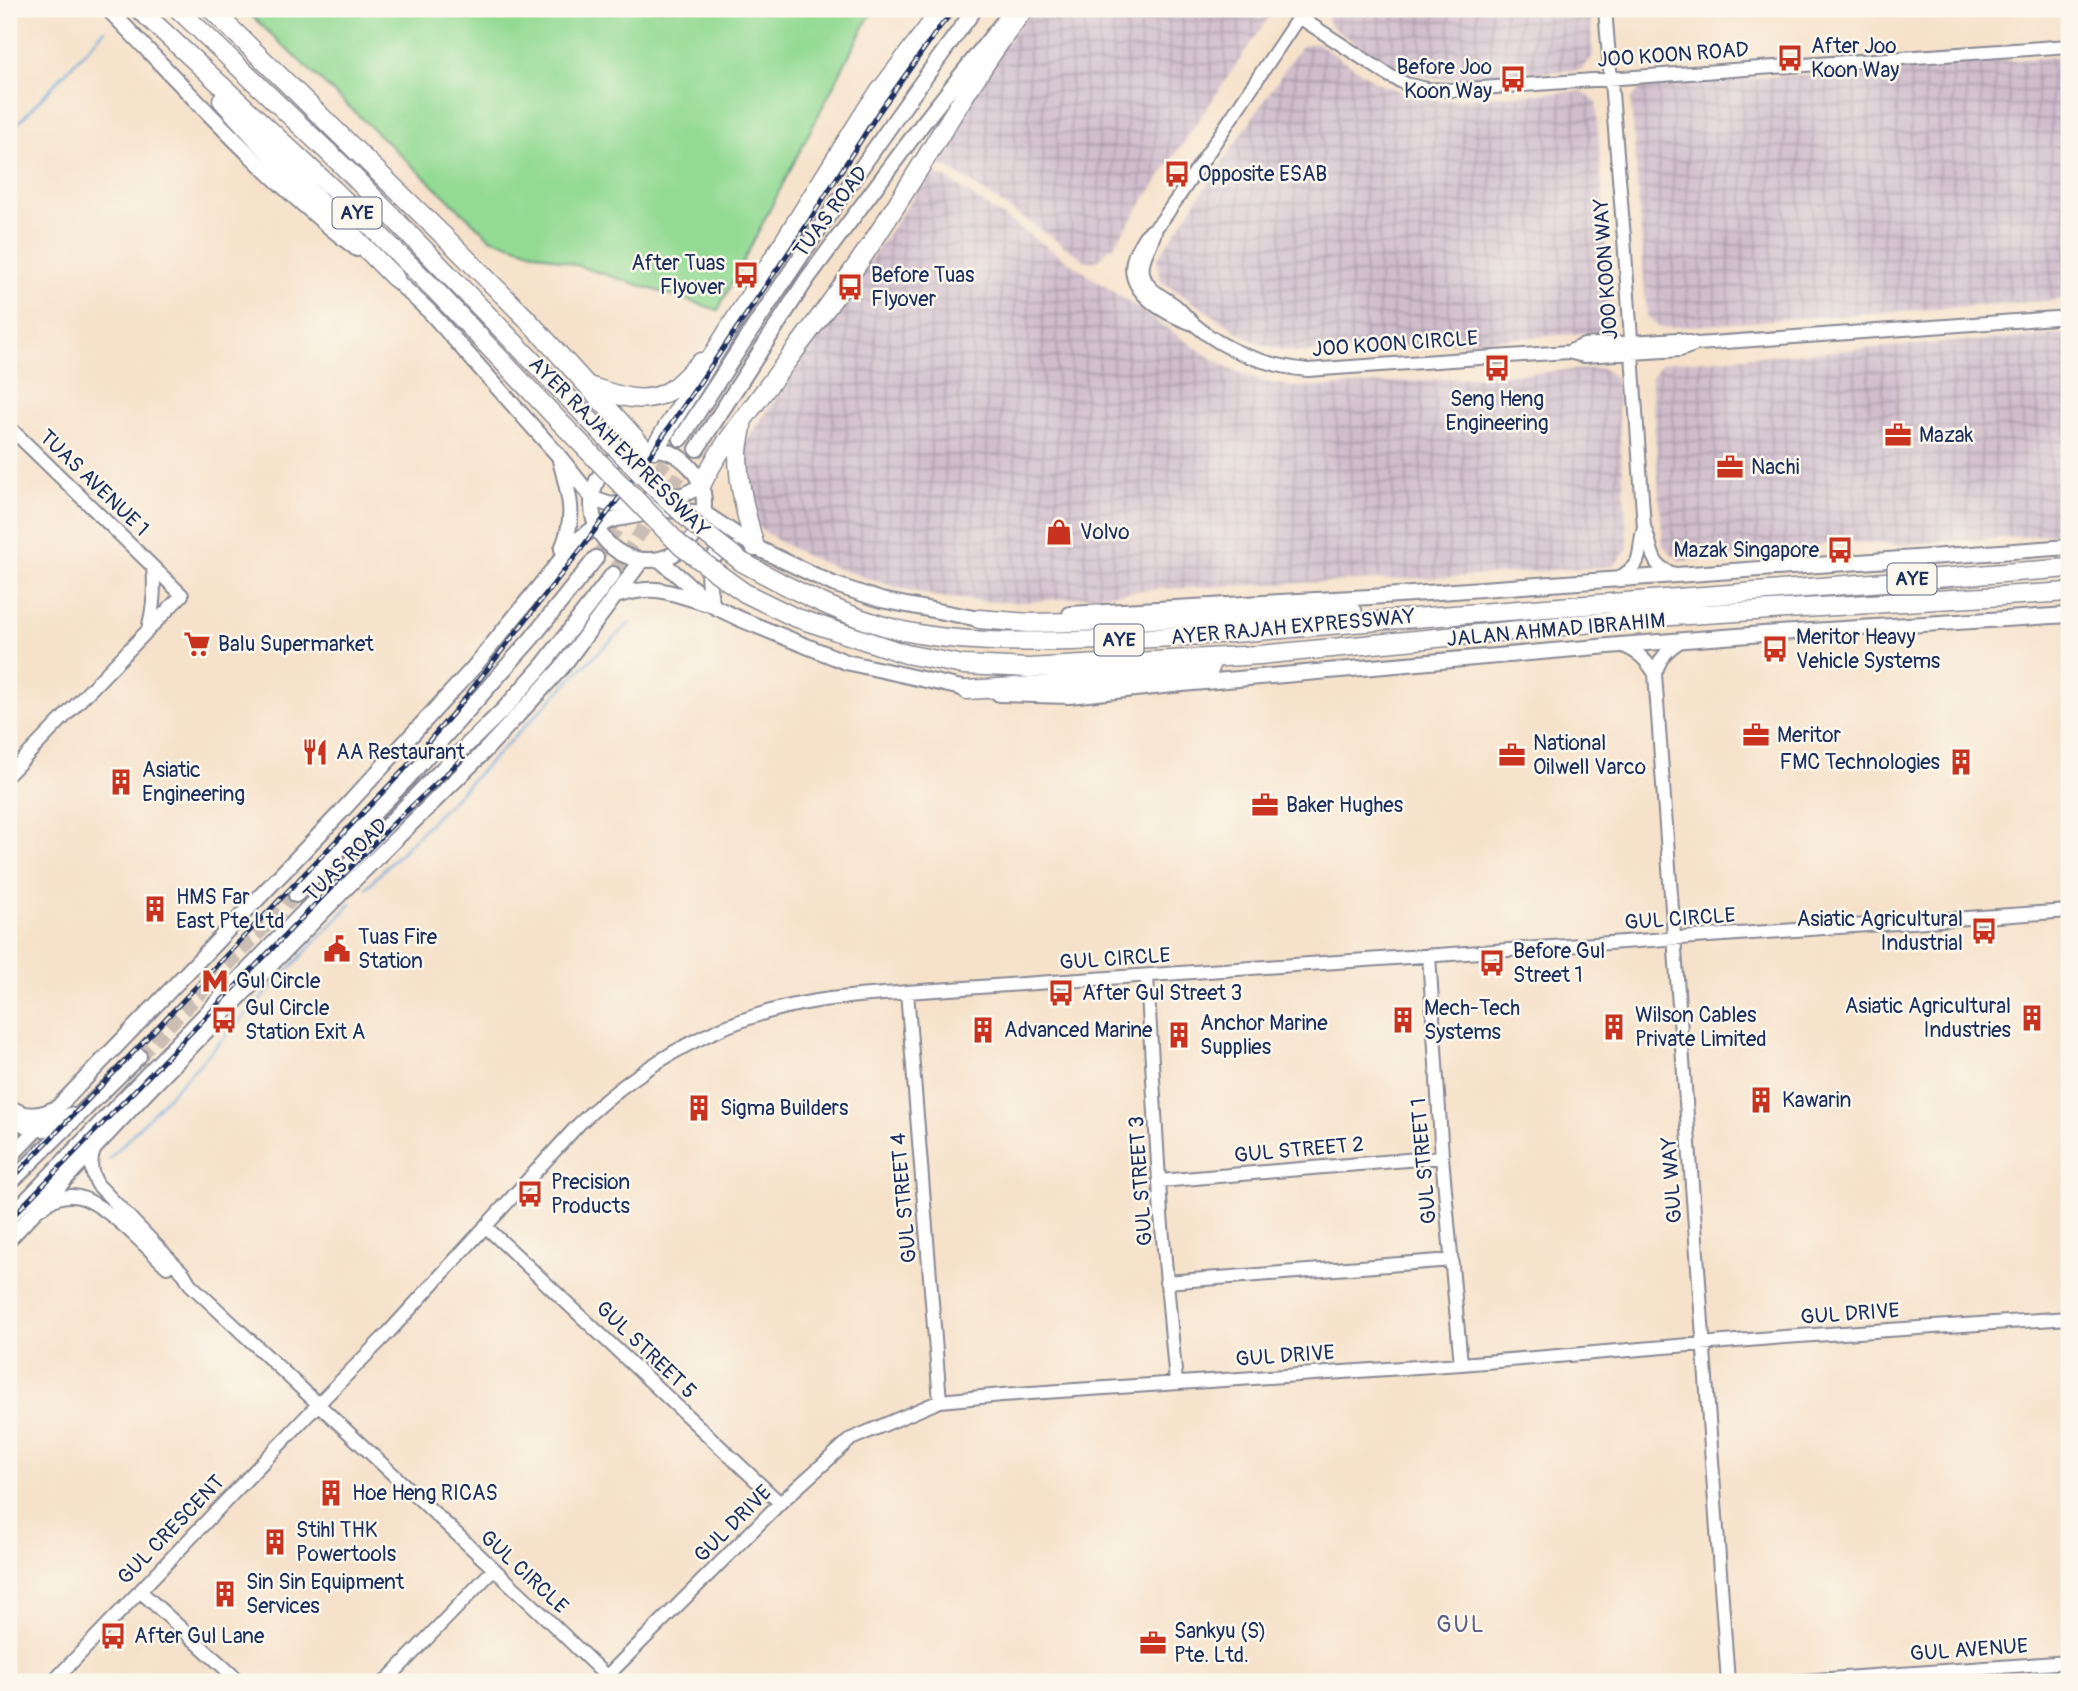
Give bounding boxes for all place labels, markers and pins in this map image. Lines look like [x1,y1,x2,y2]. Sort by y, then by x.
place label: After Joo Koon Way [1811,33,1899,84]
bus stop icon: After Joo Koon Way [1775,43,1805,73]
place label: Before Joo Koon Way [1397,54,1492,105]
bus stop icon: Before Joo Koon Way [1498,64,1528,94]
bus stop icon: Opposite ESAB [1162,159,1192,189]
place label: Opposite ESAB [1198,161,1327,188]
place label: After Tuas Flyover [631,250,726,301]
bus stop icon: After Tuas Flyover [731,260,761,290]
place label: Before Tuas Flyover [871,262,975,313]
bus stop icon: Before Tuas Flyover [835,272,865,302]
bus stop icon: Seng Heng Engineering [1482,353,1512,383]
place label: Seng Heng Engineering [1446,386,1548,437]
office icon: Mazak [1883,420,1913,450]
place label: Mazak [1919,422,1974,449]
office icon: Nachi [1715,452,1745,482]
place label: Nachi [1751,454,1800,481]
shop icon: Volvo [1044,517,1074,547]
place label: Volvo [1080,519,1130,546]
bus stop icon: Mazak Singapore [1825,535,1855,565]
place label: Mazak Singapore [1673,537,1820,564]
place label: Meritor Heavy Vehicle Systems [1796,624,1941,675]
supermarket icon: Balu Supermarket [182,629,212,659]
place label: Balu Supermarket [218,631,374,658]
bus stop icon: Meritor Heavy Vehicle Systems [1760,634,1790,664]
office icon: Meritor [1741,720,1771,750]
place label: Meritor [1777,722,1841,749]
place label: National Oilwell Varco [1533,730,1646,781]
restaurant icon: AA Restaurant [300,737,330,767]
place label: AA Restaurant [336,739,465,766]
office icon: National Oilwell Varco [1497,740,1527,770]
building icon: FMC Technologies [1946,747,1976,777]
place label: FMC Technologies [1780,749,1941,776]
place label: Asiatic Engineering [142,757,245,808]
building icon: Asiatic Engineering [106,767,136,797]
office icon: Baker Hughes [1250,790,1280,820]
place label: Baker Hughes [1286,792,1404,819]
place label: HMS Far East Pte Ltd [176,884,285,935]
building icon: HMS Far East Pte Ltd [140,894,170,924]
place label: Asiatic Agricultural Industrial [1797,906,1963,957]
bus stop icon: Asiatic Agricultural Industrial [1969,916,1999,946]
place label: Tuas Fire Station [358,924,438,975]
public building icon: Tuas Fire Station [322,934,352,964]
place label: Before Gul Street 1 [1513,938,1605,989]
bus stop icon: Before Gul Street 1 [1477,948,1507,978]
metro station icon: Gul Circle [200,966,230,996]
place label: Gul Circle [236,968,321,995]
bus stop icon: After Gul Street 3 [1046,978,1076,1008]
place label: After Gul Street 3 [1082,980,1242,1007]
place label: Asiatic Agricultural Industries [1845,993,2012,1044]
place label: Gul Circle Station Exit A [245,995,365,1046]
place label: Mech-Tech Systems [1424,995,1520,1046]
place label: Wilson Cables Private Limited [1635,1002,1767,1053]
building icon: Asiatic Agricultural Industries [2017,1003,2047,1033]
bus stop icon: Gul Circle Station Exit A [209,1005,239,1035]
building icon: Mech-Tech Systems [1388,1005,1418,1035]
place label: Anchor Marine Supplies [1200,1010,1328,1061]
building icon: Wilson Cables Private Limited [1599,1012,1629,1042]
building icon: Advanced Marine [968,1015,998,1045]
place label: Advanced Marine [1004,1017,1153,1044]
building icon: Anchor Marine Supplies [1164,1020,1194,1050]
building icon: Kawarin [1746,1085,1776,1115]
place label: Kawarin [1782,1087,1851,1114]
building icon: Sigma Builders [684,1093,714,1123]
place label: Sigma Builders [720,1095,849,1122]
place label: Precision Products [551,1169,631,1220]
bus stop icon: Precision Products [515,1179,545,1209]
building icon: Hoe Heng RICAS [316,1478,346,1508]
place label: Hoe Heng RICAS [352,1480,498,1507]
place label: Stihl THK Powertools [296,1517,397,1568]
building icon: Stihl THK Powertools [260,1527,290,1557]
place label: Sin Sin Equipment Services [246,1569,405,1620]
building icon: Sin Sin Equipment Services [210,1579,240,1609]
place label: Sankyu (S) Pte. Ltd. [1174,1618,1266,1669]
bus stop icon: After Gul Lane [98,1621,128,1651]
place label: After Gul Lane [134,1623,265,1650]
office icon: Sankyu (S) Pte. Ltd. [1138,1628,1168,1658]

